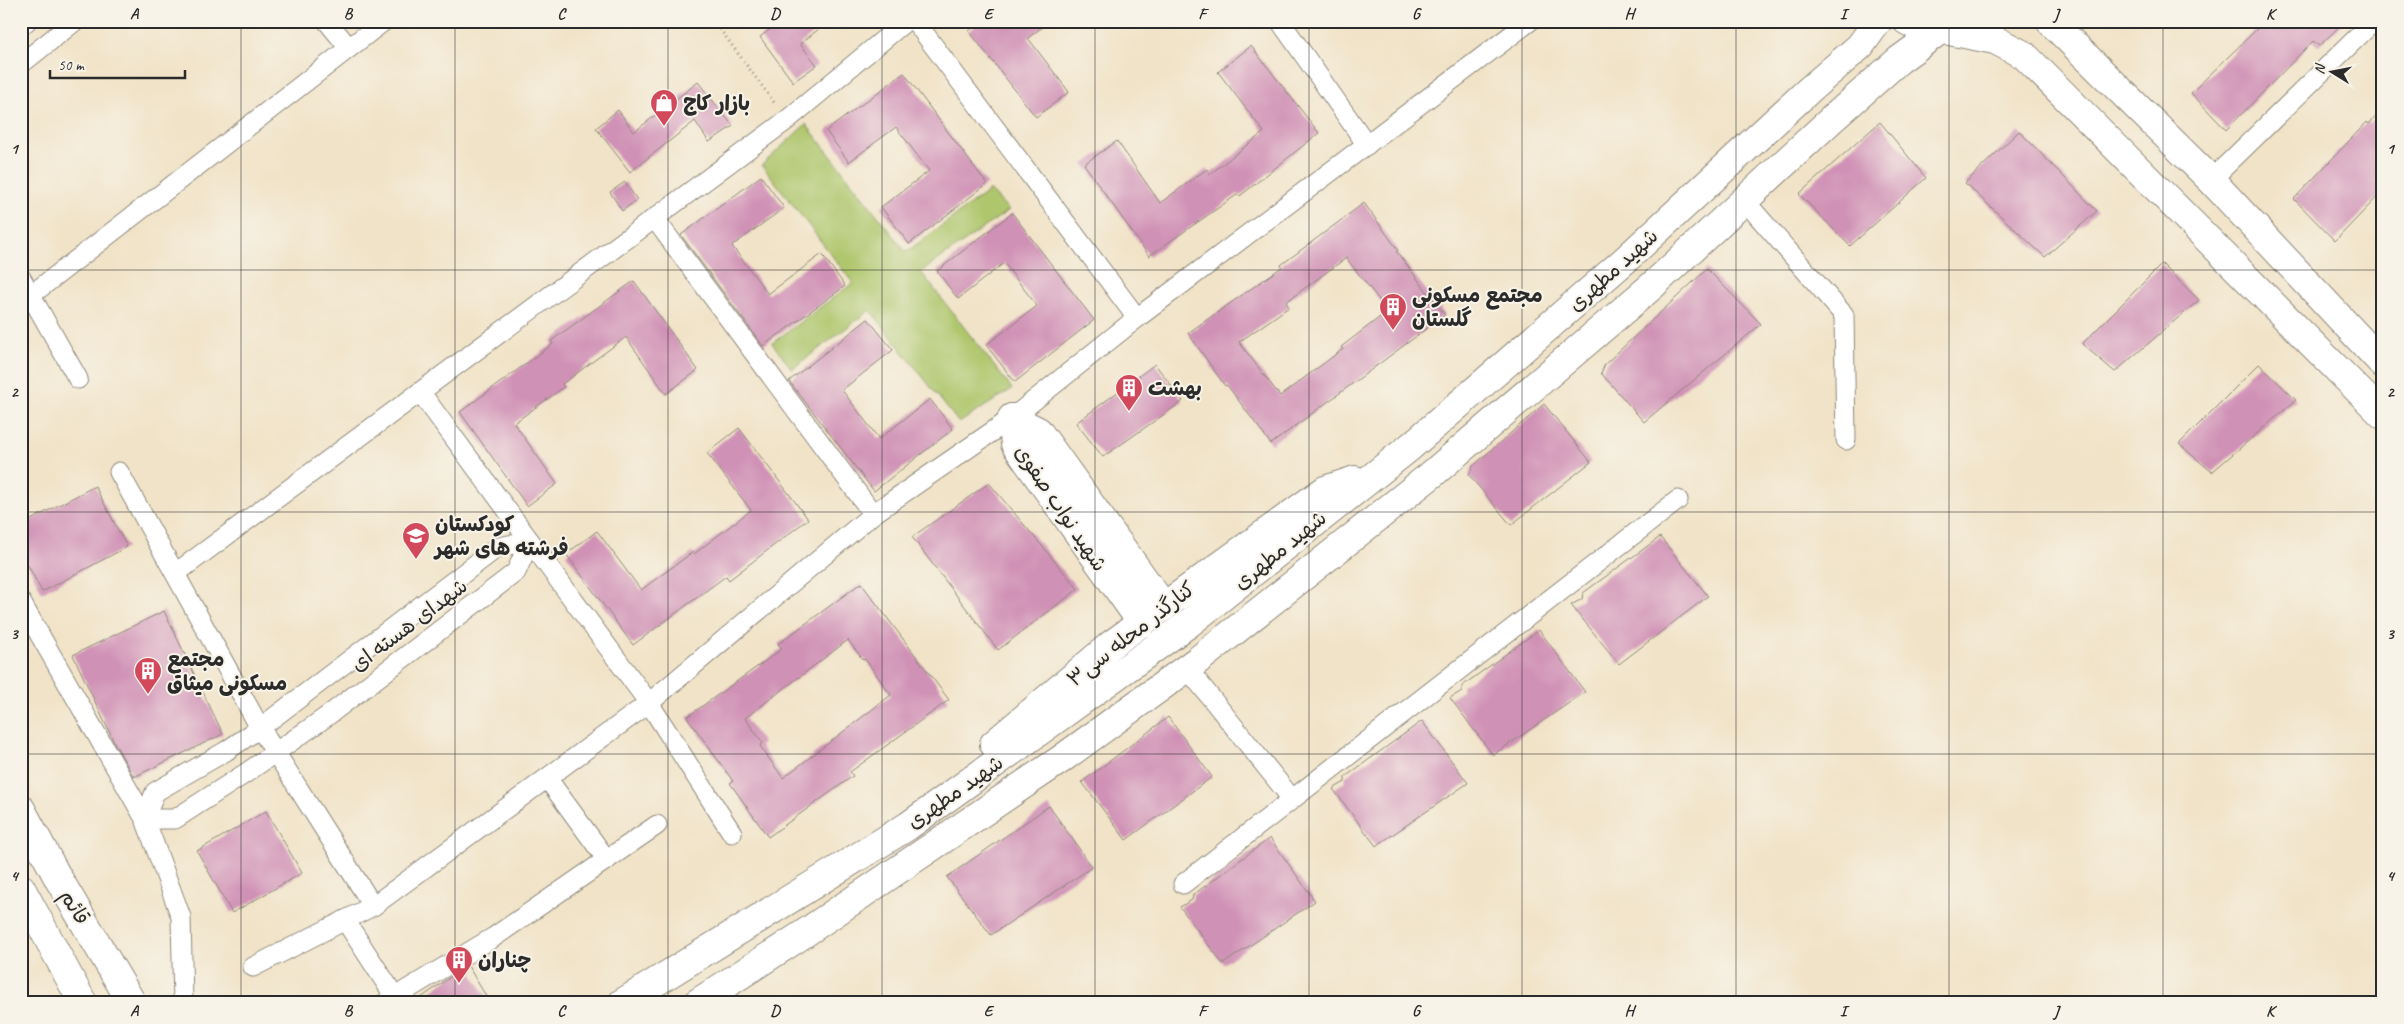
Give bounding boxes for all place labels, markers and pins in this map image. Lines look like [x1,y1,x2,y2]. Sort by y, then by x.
shop icon: بازار کاج [649,88,679,127]
place label: بازار کاج [683,90,750,116]
place label: مجتمع مسکونی گلستان [1412,282,1543,332]
building icon: مجتمع مسکونی گلستان [1378,292,1408,331]
building icon: بهشت [1114,373,1144,412]
place label: بهشت [1148,375,1202,401]
place label: کودکستان فرشته های شهر [433,511,569,561]
school or university icon: کودکستان فرشته های شهر [401,521,431,560]
place label: مجتمع مسکونی میثاق [167,646,287,696]
building icon: مجتمع مسکونی میثاق [133,656,163,695]
building icon: چناران [444,945,474,984]
place label: چناران [478,947,531,973]

